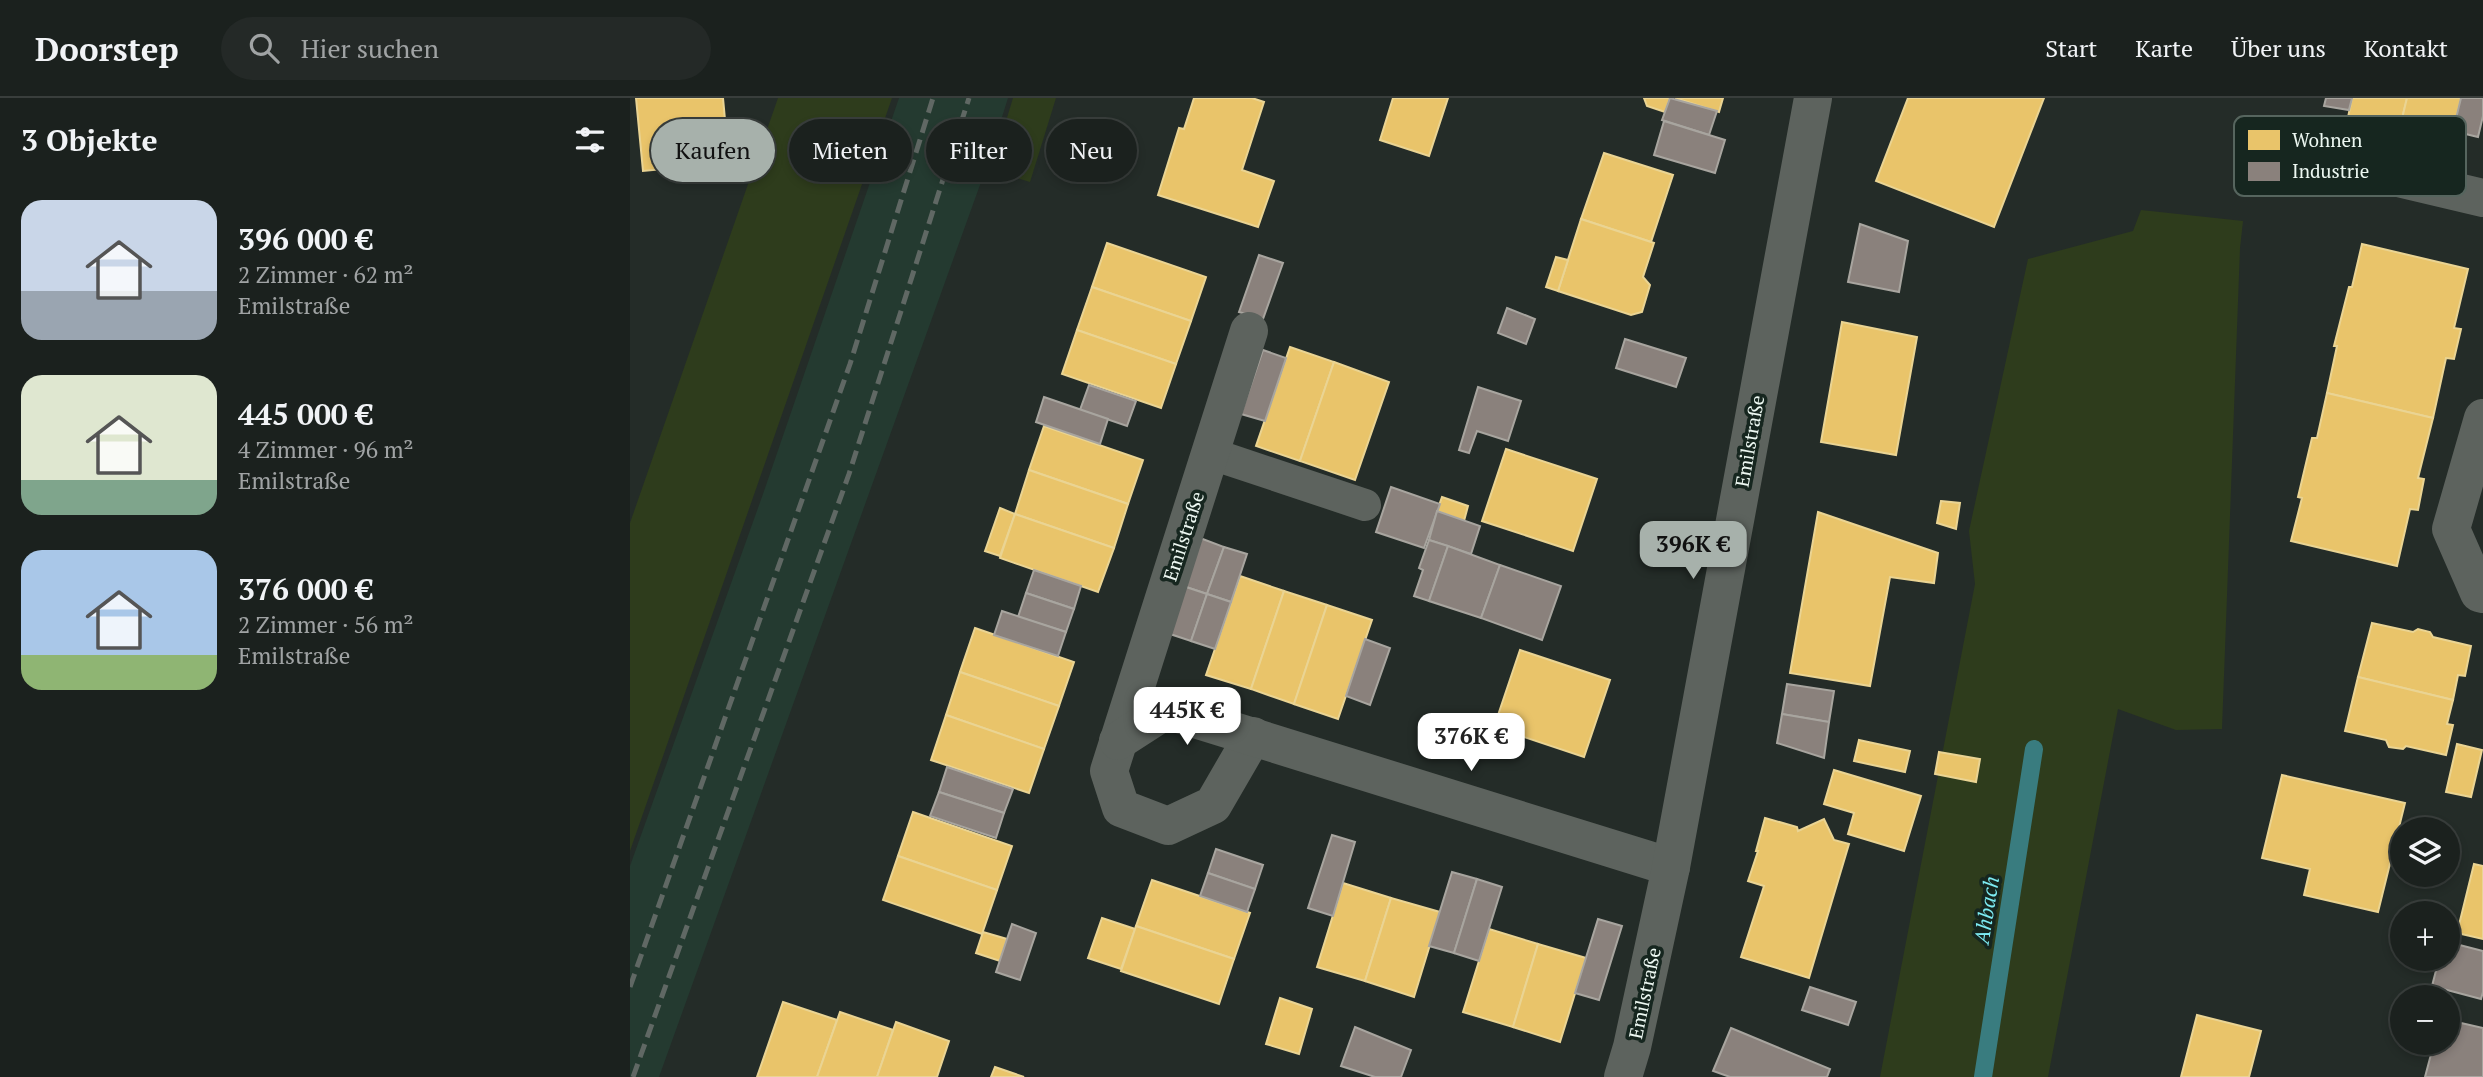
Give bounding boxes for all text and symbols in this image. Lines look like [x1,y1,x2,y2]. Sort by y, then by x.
search box [221,17,711,80]
text: Doorstep [35,27,179,70]
icon: search [245,29,283,67]
text: Hier suchen [301,31,439,65]
text: Start [2045,32,2097,64]
text: Karte [2135,32,2193,64]
text: Über uns [2231,32,2326,64]
text: Kontakt [2364,32,2448,64]
legend [2234,116,2466,196]
chip: Kaufen [651,119,775,182]
chip: Mieten [789,119,912,182]
chip: Filter [926,119,1032,182]
chip: Neu [1046,119,1137,182]
text: 3 Objekte [21,120,158,160]
icon: filters [571,121,609,159]
text: Wohnen [2292,127,2362,152]
text: Industrie [2292,158,2369,183]
text: 396 000 € [238,219,373,259]
icon: home [77,228,161,312]
text: 2 Zimmer · 62 m² [238,259,413,290]
text: Emilstraße [238,290,350,321]
street label: Emilstraße [1729,393,1769,489]
text: 445 000 € [238,394,373,434]
icon: home [77,403,161,487]
text: 4 Zimmer · 96 m² [238,434,413,465]
text: Emilstraße [238,465,350,496]
street label: Emilstraße [1157,488,1209,584]
pin: 396K € [1636,522,1750,581]
text: 396K € [1656,528,1730,559]
text: 376 000 € [238,569,373,609]
icon: home [77,578,161,662]
text: 2 Zimmer · 56 m² [238,609,413,640]
text: Emilstraße [238,640,350,671]
pin: 445K € [1130,688,1244,747]
text: 445K € [1150,694,1224,725]
pin: 376K € [1414,714,1528,773]
text: 376K € [1434,720,1508,751]
map controls [2390,817,2460,1055]
button: layers [2390,817,2460,887]
water label: Ahbach [1967,874,2005,948]
button: + [2390,901,2460,971]
street label: Emilstraße [1622,945,1666,1041]
button: − [2390,985,2460,1055]

